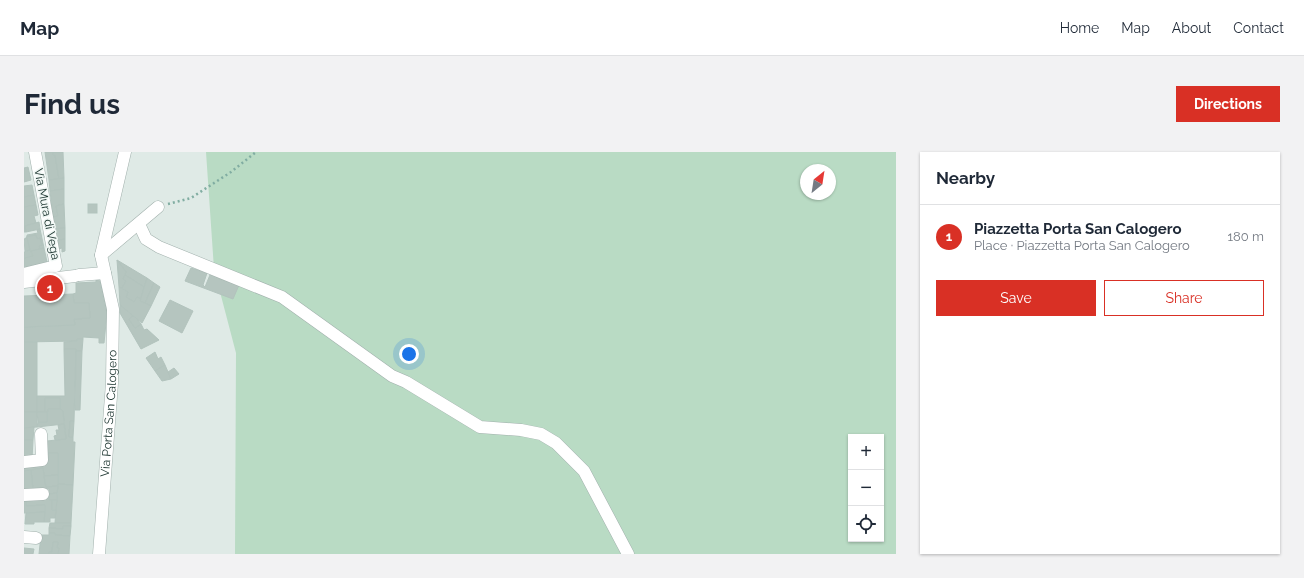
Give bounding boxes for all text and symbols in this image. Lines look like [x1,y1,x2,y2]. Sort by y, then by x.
text: Map [20,17,59,39]
text: Home [1060,20,1099,36]
text: Map [1121,20,1150,36]
text: About [1172,20,1211,36]
text: Contact [1233,20,1284,36]
button: Directions [1176,86,1280,122]
text: Find us [24,88,120,121]
north arrow [800,164,836,200]
street label: Via Mura di Vega [31,167,63,261]
text: Nearby [936,168,995,188]
text: Piazzetta Porta San Calogero [974,220,1182,238]
text: 1 [946,229,952,244]
text: 180 m [1228,229,1264,244]
text: Place · Piazzetta Porta San Calogero [974,238,1190,253]
pin: 1 [37,273,63,303]
button: Save [936,280,1096,316]
button: Share [1104,280,1264,316]
your location [399,344,419,364]
street label: Via Porta San Calogero [98,350,119,477]
map controls [848,434,884,542]
button: + [848,434,884,470]
button: − [848,470,884,506]
button: locate [848,506,884,542]

